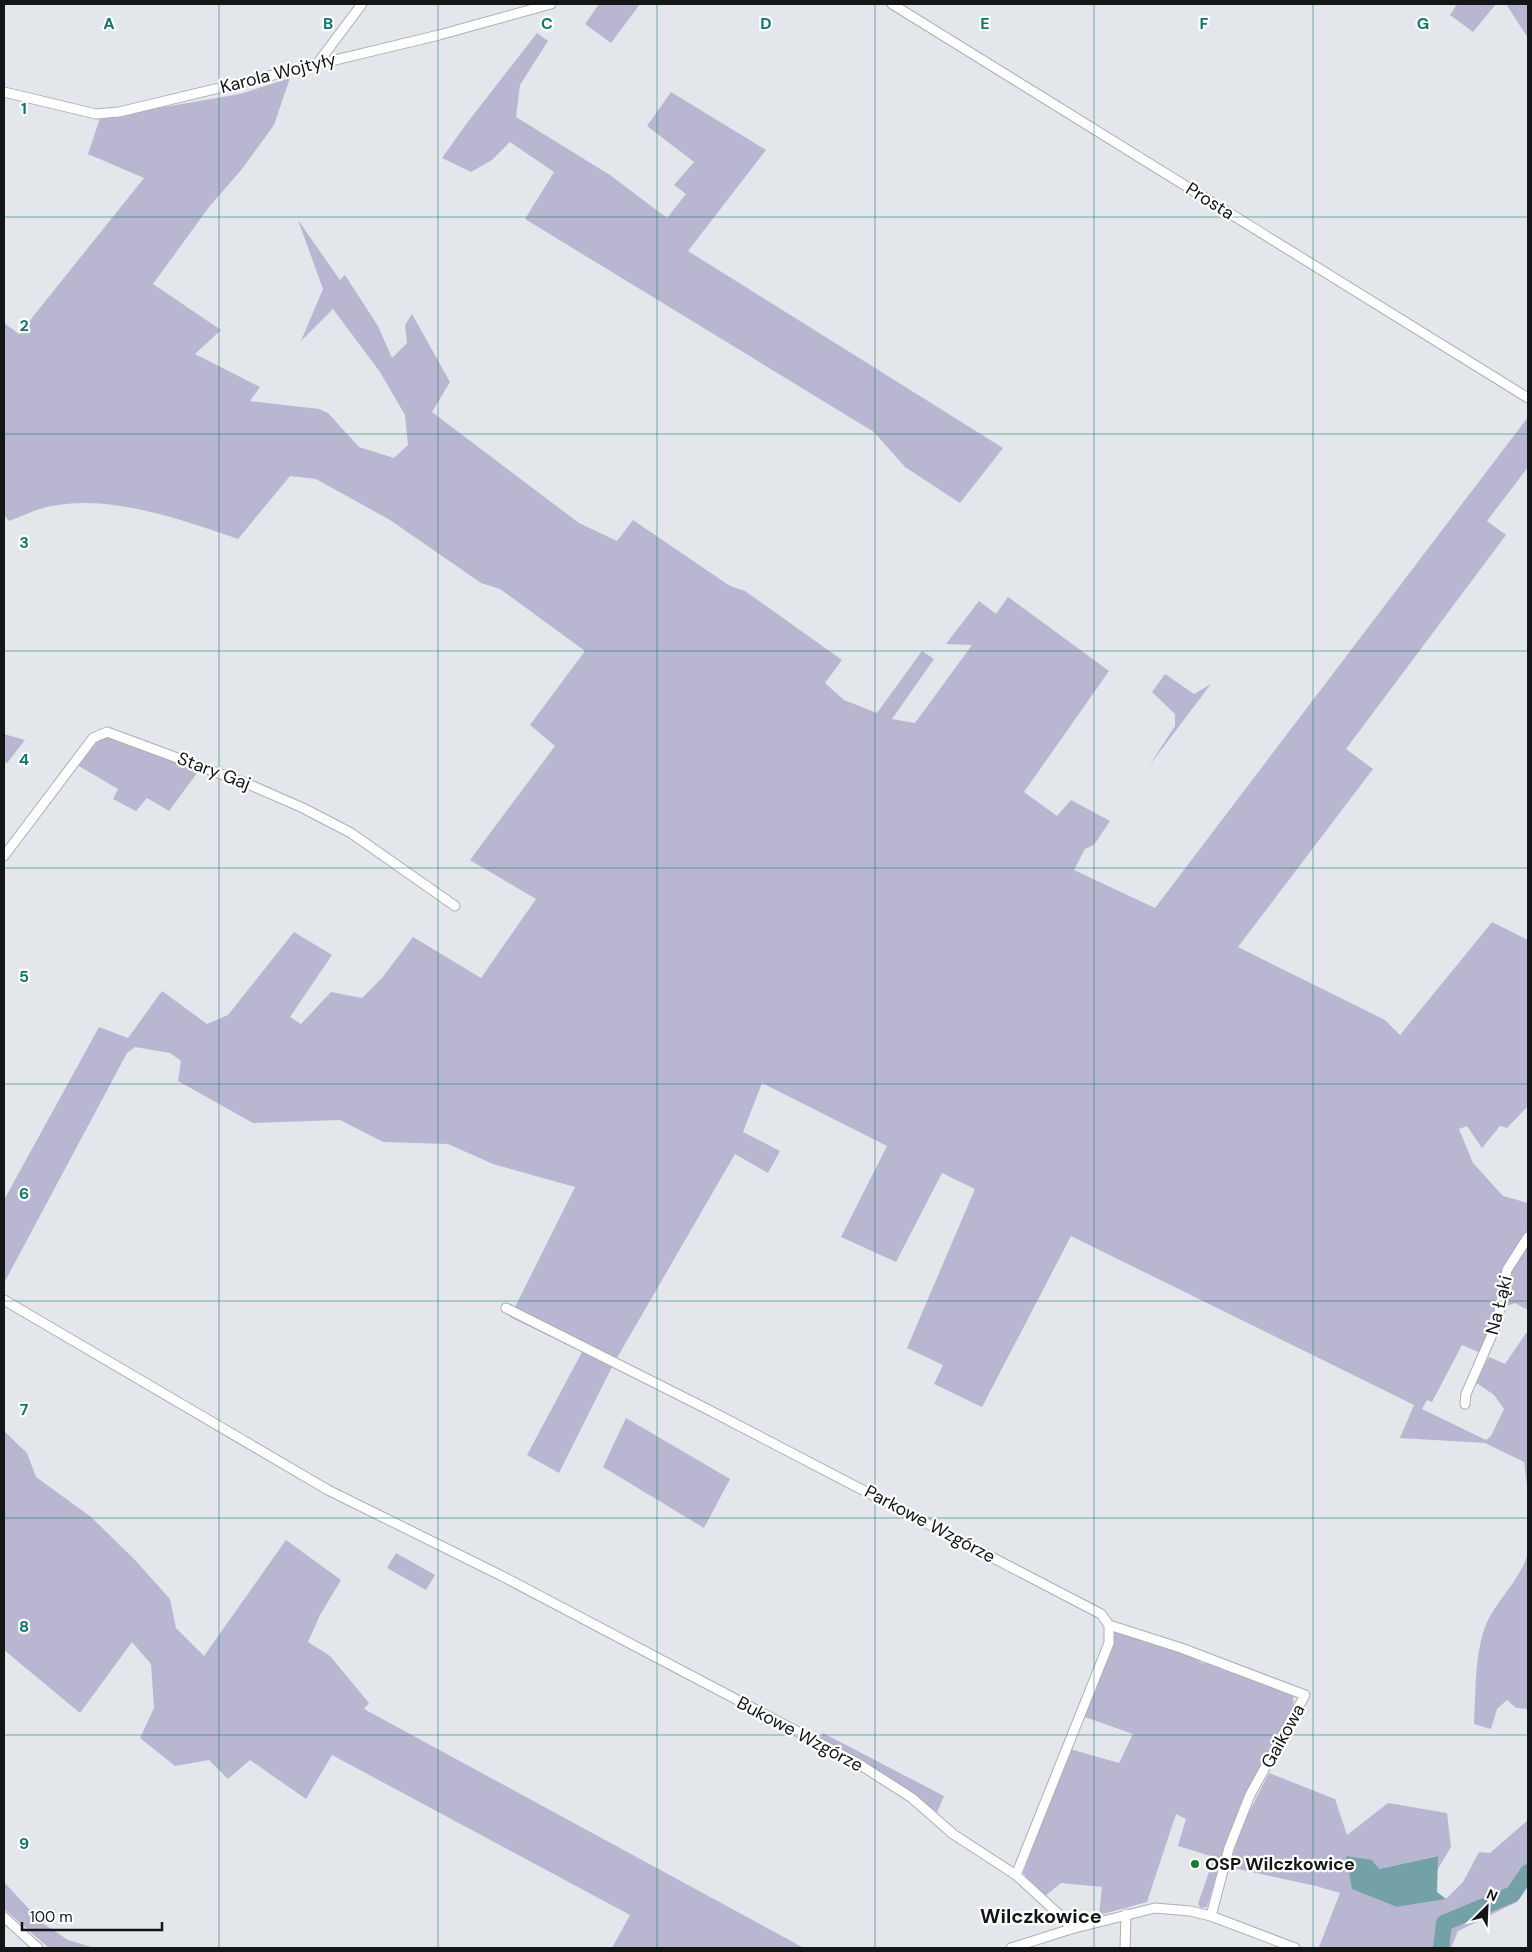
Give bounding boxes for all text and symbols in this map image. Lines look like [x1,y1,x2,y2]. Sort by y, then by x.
text: A [103,13,115,34]
text: B [323,13,333,34]
text: C [541,13,553,34]
text: D [760,13,772,34]
text: E [980,13,990,34]
text: F [1200,13,1209,34]
text: G [1417,13,1429,34]
street label: Karola Wojtyły [218,47,338,99]
text: 1 [21,98,27,119]
street label: Prosta [1181,177,1239,225]
text: 2 [19,315,29,336]
text: 3 [19,532,29,553]
street label: Stary Gaj [174,746,254,796]
text: 4 [19,749,29,770]
text: 5 [19,966,29,987]
text: 6 [19,1183,29,1204]
street label: Na Łąki [1480,1273,1518,1337]
text: 7 [20,1399,29,1420]
street label: Parkowe Wzgórze [860,1479,1000,1569]
text: 8 [19,1616,29,1637]
street label: Bukowe Wzgórze [733,1691,867,1777]
street label: Gaikowa [1256,1700,1310,1772]
text: 9 [19,1833,29,1854]
place label: OSP Wilczkowice [1205,1852,1355,1876]
marker: OSP Wilczkowice [1189,1858,1201,1870]
north arrow [1462,1882,1512,1932]
text: N [1484,1885,1501,1905]
scale bar [22,1900,162,1932]
district label: Wilczkowice [980,1903,1102,1929]
text: 100 m [30,1907,73,1927]

